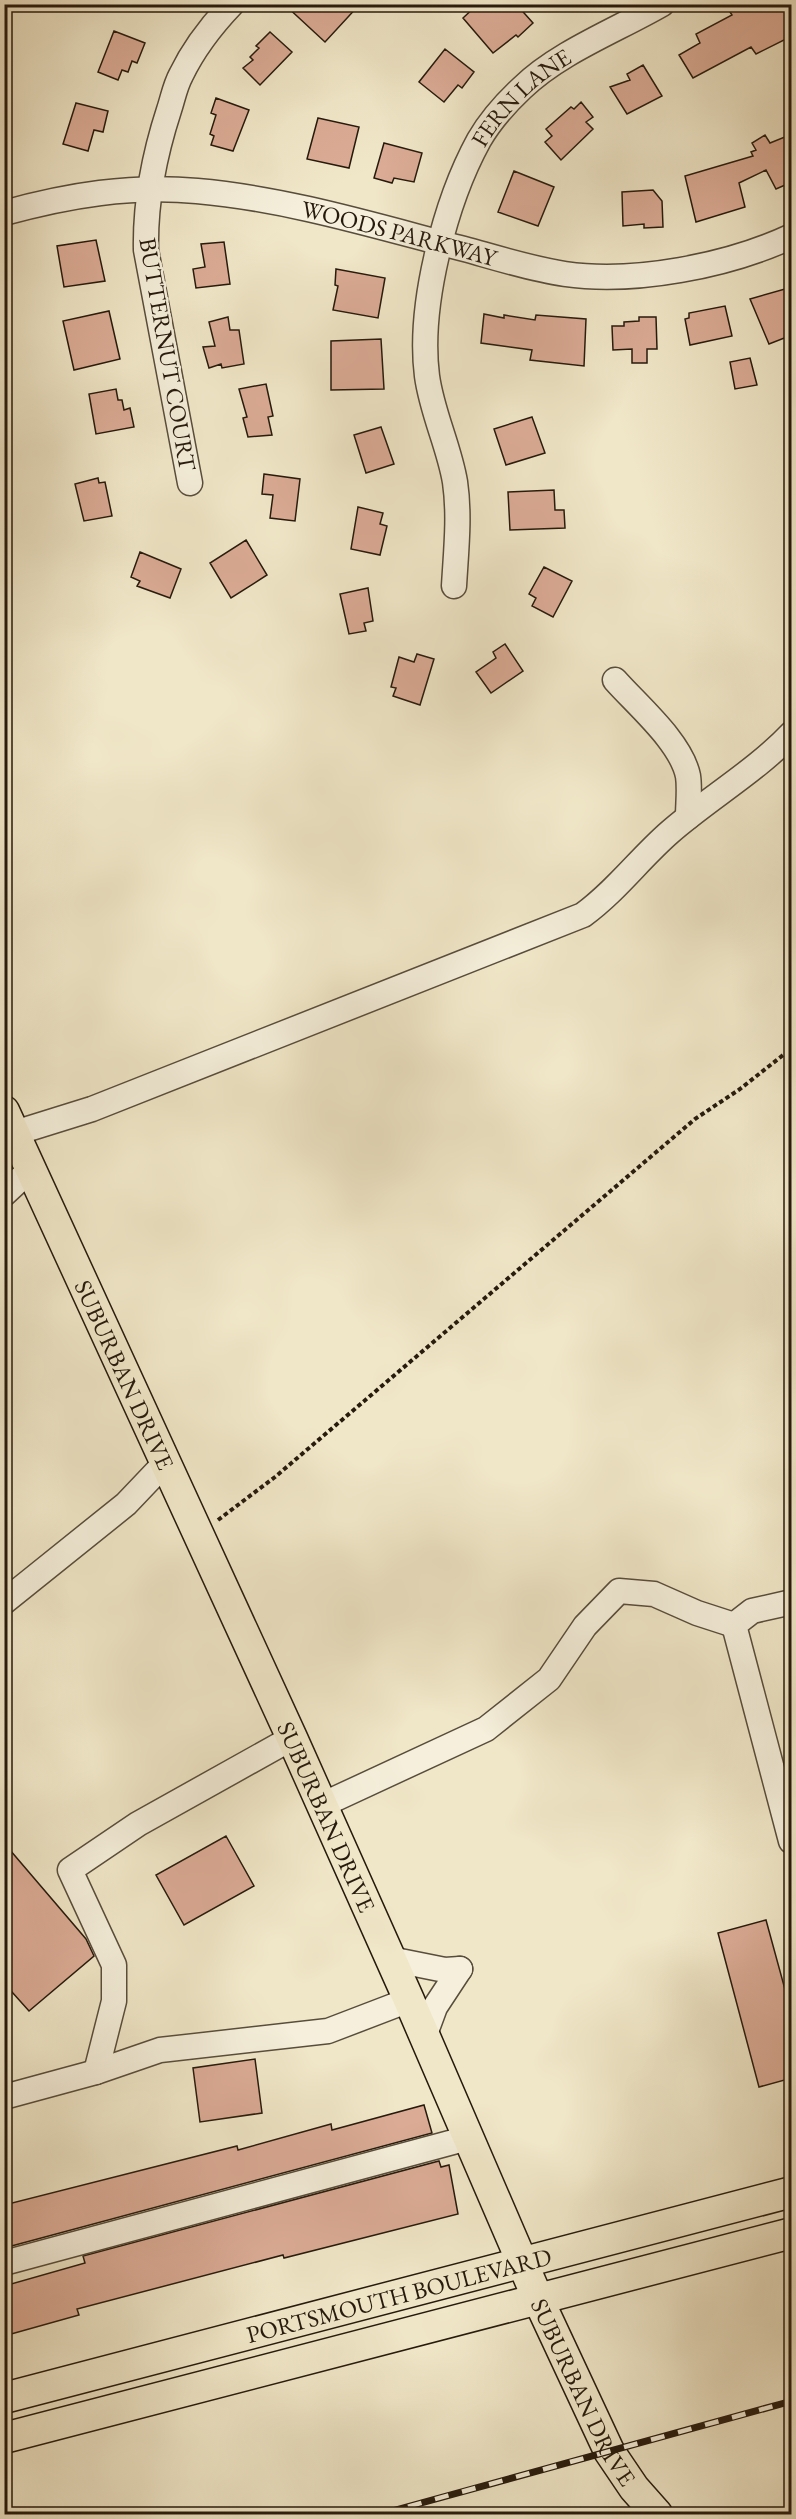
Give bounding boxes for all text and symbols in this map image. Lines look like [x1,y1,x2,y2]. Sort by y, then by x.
street label: FERN LANE [463,41,576,152]
street label: WOODS PARKWAY [299,192,501,273]
street label: BUTTERNUT COURT [132,235,204,474]
street label: SUBURBAN DRIVE [68,1275,182,1474]
street label: SUBURBAN DRIVE [271,1716,383,1917]
street label: PORTSMOUTH BOULEVARD [243,2240,555,2350]
street label: SUBURBAN DRIVE [524,2293,643,2491]

